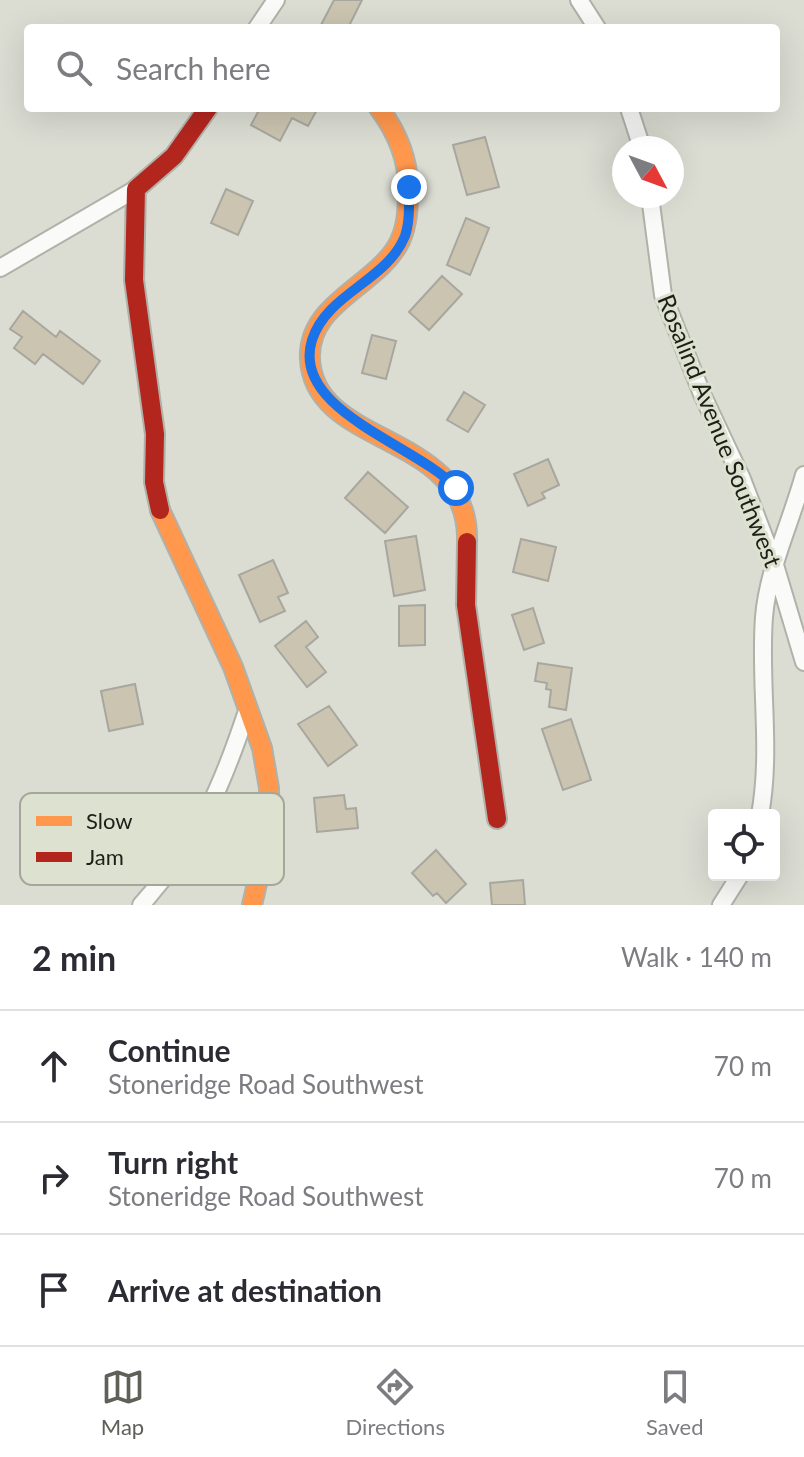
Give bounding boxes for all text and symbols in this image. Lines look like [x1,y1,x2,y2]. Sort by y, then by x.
search box [24,24,780,112]
icon: search [52,46,96,90]
text: Search here [116,50,271,86]
north arrow [612,136,684,208]
route end [391,169,427,205]
street label: Rosalind Avenue Southwest [652,290,789,571]
route start [438,470,474,506]
legend [20,793,284,885]
text: Slow [86,807,133,834]
map controls [708,809,780,881]
button: locate [708,809,780,881]
text: Jam [86,843,124,870]
text: 2 min [32,937,116,978]
text: Walk · 140 m [621,941,772,973]
text: Continue [108,1032,231,1068]
icon: ahead [32,1044,76,1088]
text: 70 m [714,1050,772,1082]
text: Stoneridge Road Southwest [108,1068,424,1100]
text: Turn right [108,1144,238,1180]
icon: right [32,1156,76,1200]
text: 70 m [714,1162,772,1194]
text: Stoneridge Road Southwest [108,1180,424,1212]
icon: arrive [32,1268,76,1312]
text: Arrive at destination [108,1272,382,1308]
tab: Map [101,1365,145,1440]
tab: Directions [346,1365,445,1440]
tab: Saved [646,1365,703,1440]

